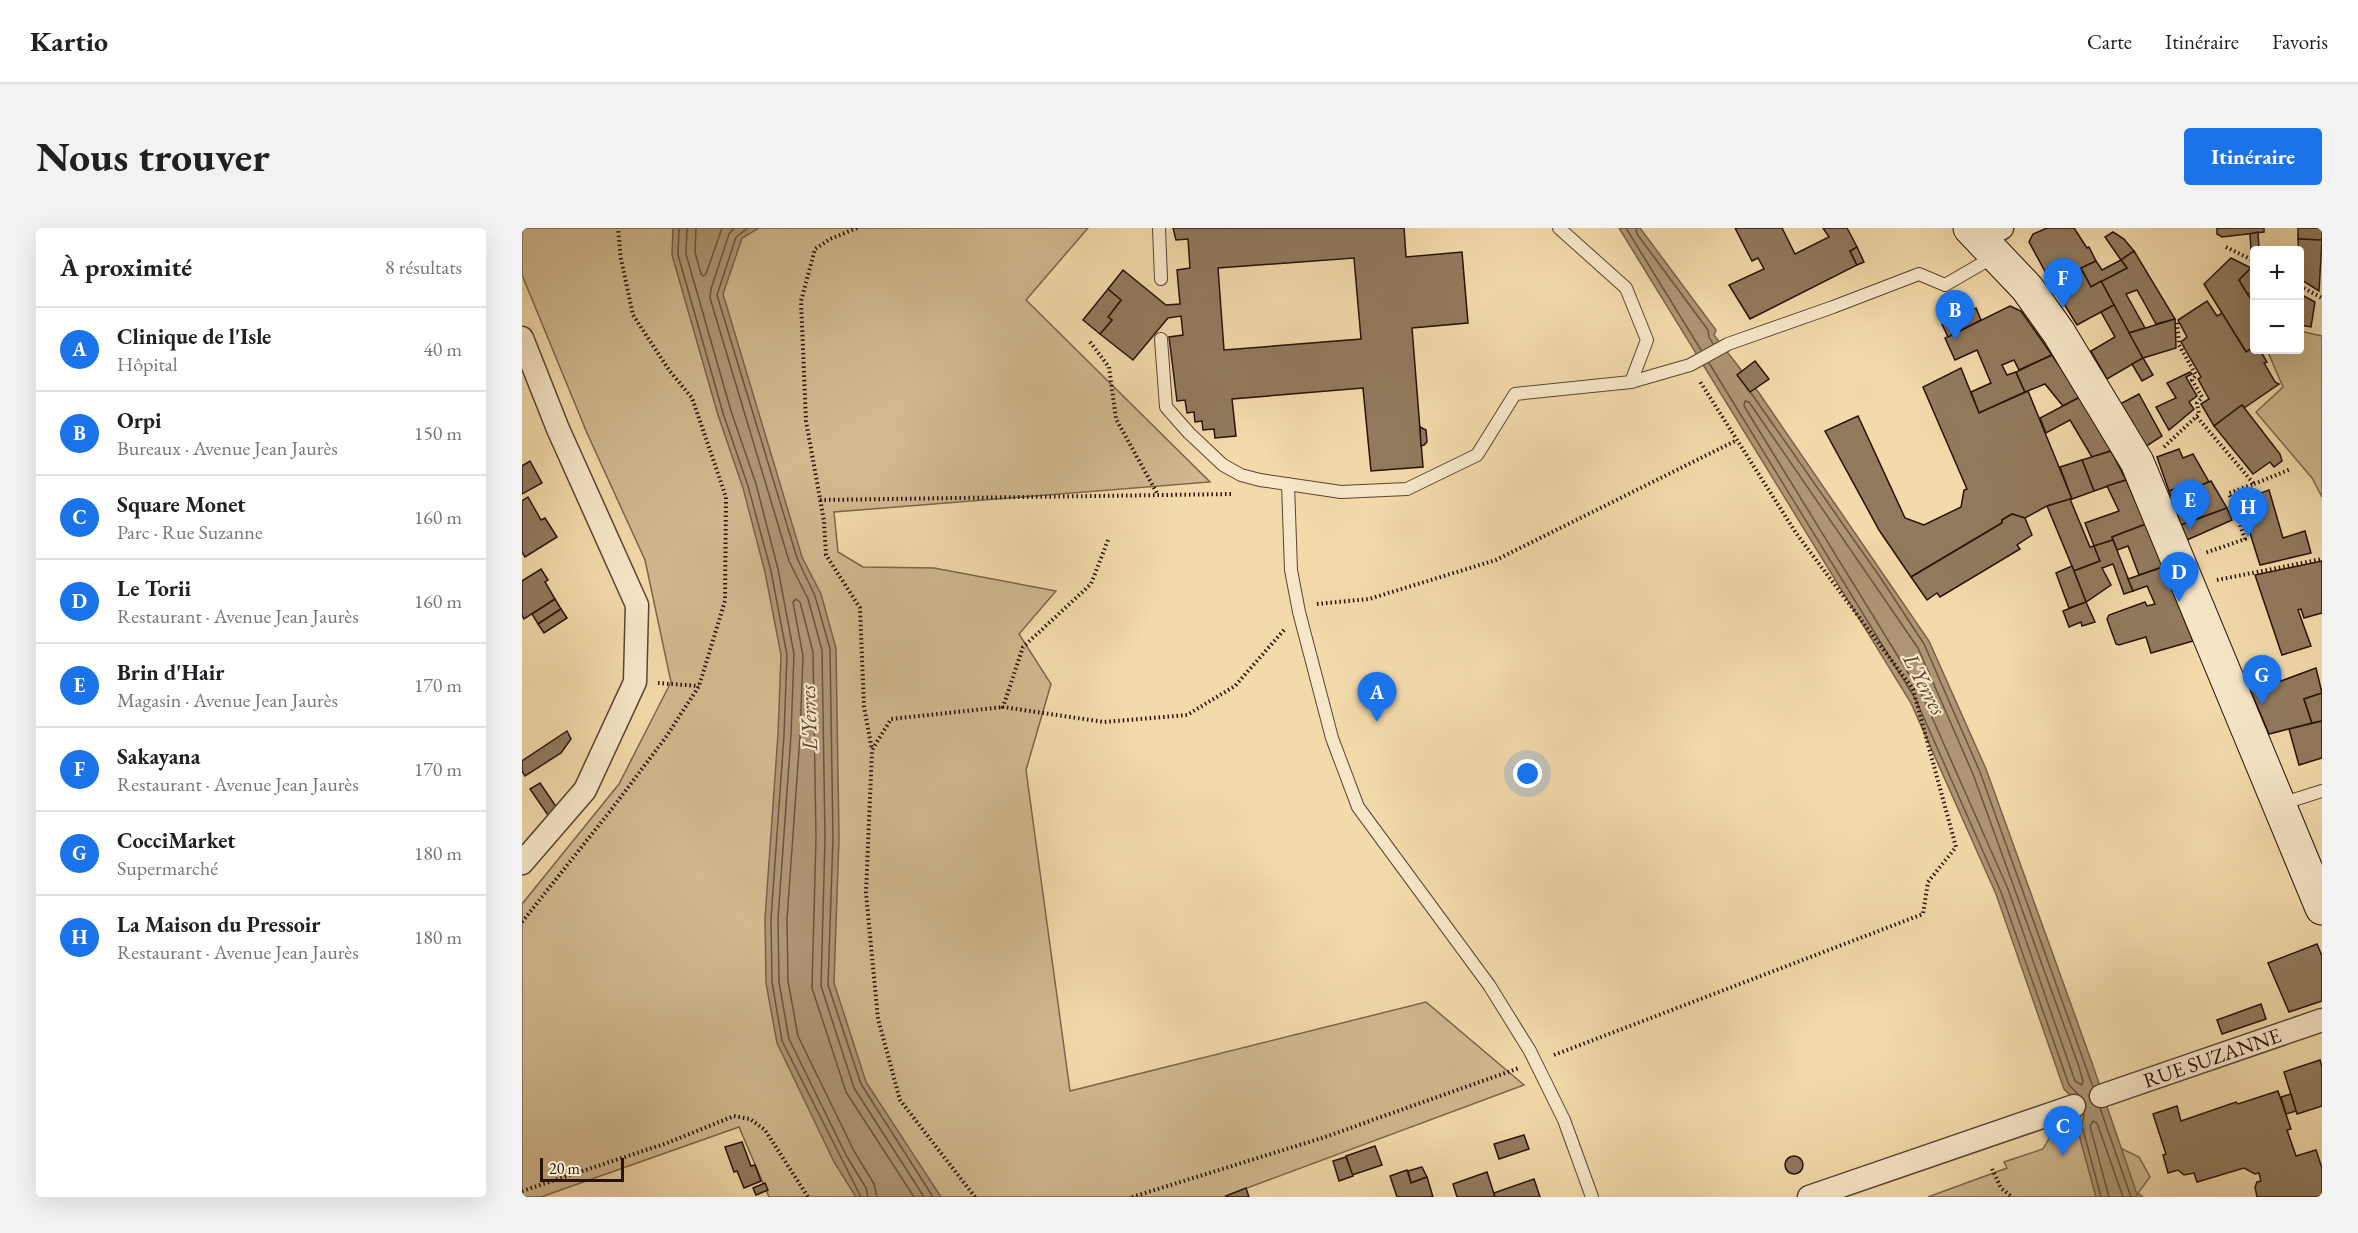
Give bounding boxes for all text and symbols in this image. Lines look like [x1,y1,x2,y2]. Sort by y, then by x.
text: Kartio [30,23,108,59]
text: Carte [2087,28,2132,55]
text: Itinéraire [2165,28,2239,55]
text: Favoris [2272,28,2328,55]
button: Itinéraire [2184,128,2322,185]
text: Nous trouver [36,129,270,184]
map controls [2250,246,2304,354]
button: + [2250,246,2304,300]
text: À proximité [60,250,192,284]
text: 8 résultats [385,254,462,280]
pin: F [2044,259,2082,308]
pin: B [1936,291,1974,340]
button: − [2250,300,2304,354]
text: Clinique de l'Isle [117,322,271,351]
text: A [72,336,87,362]
text: 40 m [423,336,462,362]
text: Hôpital [117,351,177,377]
text: Orpi [117,406,161,435]
text: B [73,420,86,446]
text: 150 m [414,420,462,446]
text: Bureaux · Avenue Jean Jaurès [117,435,338,461]
pin: E [2170,480,2210,530]
pin: H [2228,488,2268,537]
text: Square Monet [117,490,246,519]
text: C [72,504,87,530]
text: 160 m [414,504,462,530]
text: Parc · Rue Suzanne [117,519,263,545]
pin: D [2160,552,2198,602]
text: Le Torii [117,574,191,603]
text: D [72,588,87,614]
text: 160 m [414,588,462,614]
text: Restaurant · Avenue Jean Jaurès [117,603,359,629]
water label: L'Yerres [1896,647,1953,721]
pin: G [2242,656,2282,705]
text: Brin d'Hair [117,658,224,687]
text: E [74,672,85,698]
text: 170 m [414,672,462,698]
pin: A [1358,672,1396,722]
water label: L'Yerres [793,683,824,753]
text: Magasin · Avenue Jean Jaurès [117,687,338,713]
text: Sakayana [117,742,200,771]
text: F [74,756,85,782]
text: 170 m [414,756,462,782]
your location [1513,759,1542,788]
text: Restaurant · Avenue Jean Jaurès [117,771,359,797]
text: CocciMarket [117,826,236,855]
text: G [72,840,87,866]
text: 180 m [414,840,462,866]
text: Supermarché [117,855,218,881]
text: La Maison du Pressoir [117,910,320,939]
text: H [71,924,88,950]
text: 180 m [414,924,462,950]
text: Restaurant · Avenue Jean Jaurès [117,939,359,965]
street label: RUE SUZANNE [2139,1021,2284,1094]
pin: C [2044,1106,2082,1156]
scale bar [540,1155,624,1182]
text: 20 m [549,1158,580,1179]

